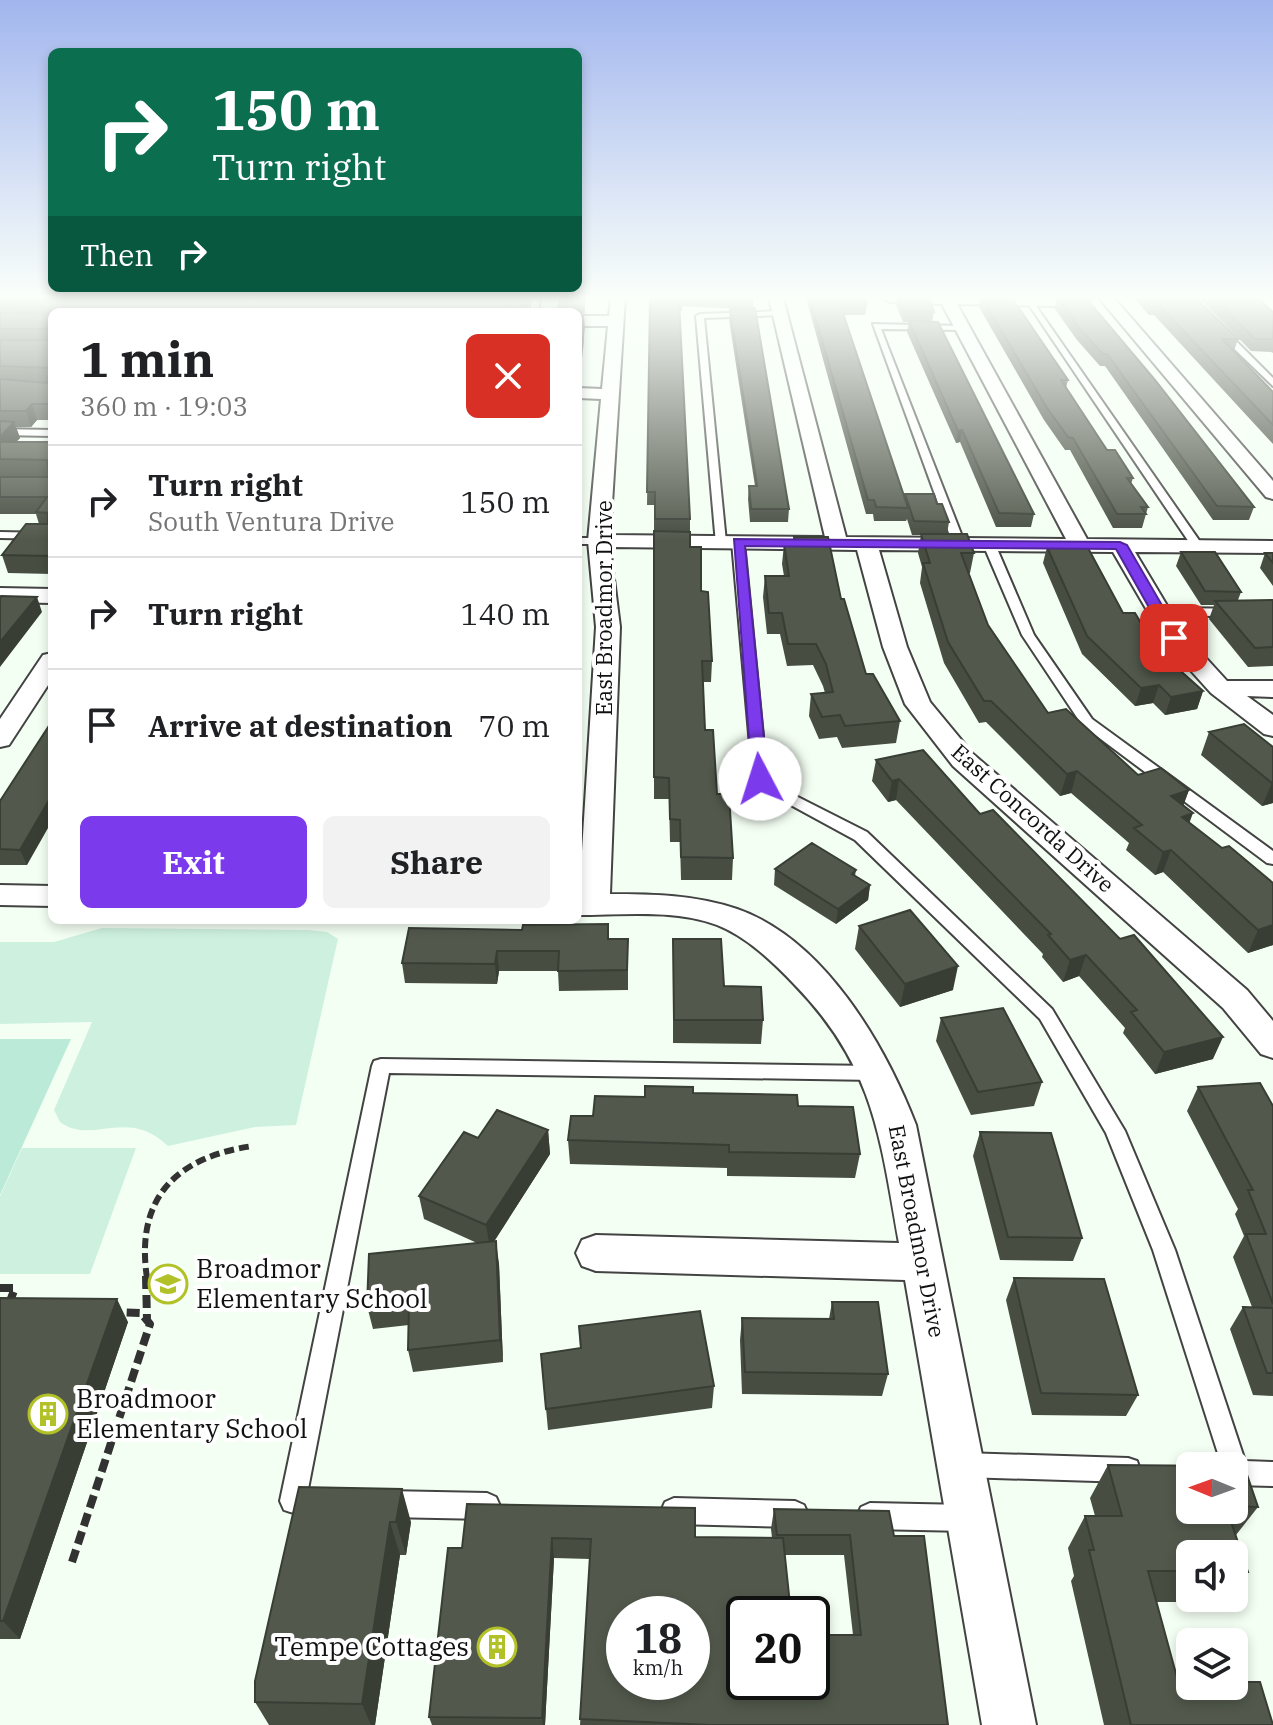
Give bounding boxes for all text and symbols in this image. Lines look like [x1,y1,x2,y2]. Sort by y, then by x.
text: 150 m [212,73,380,145]
icon: right [80,80,184,184]
text: Turn right [212,143,386,190]
icon: right [170,232,214,276]
text: Then [80,235,154,274]
text: 1 min [80,328,214,390]
button: close [466,334,550,418]
text: 360 m · 19:03 [80,389,248,423]
text: Turn right [148,465,303,504]
icon: right [80,479,124,523]
text: 150 m [460,482,550,521]
street label: East Broadmor Drive [589,500,618,716]
text: South Ventura Drive [148,504,395,538]
icon: right [80,591,124,635]
text: Turn right [148,594,303,633]
text: 140 m [460,594,550,633]
pin [1140,604,1208,672]
icon: arrive [1152,616,1196,660]
icon: arrive [80,703,124,747]
text: Arrive at destination [148,706,453,745]
text: 70 m [478,706,550,745]
position arrow [718,737,802,821]
street label: East Concorda Drive [946,737,1121,898]
button: Exit [80,816,307,908]
button: Share [323,816,550,908]
street label: East Broadmor Drive [883,1122,952,1340]
place label: Broadmor Elementary School [196,1251,428,1315]
school or university icon: Broadmor Elementary School [147,1263,189,1305]
place label: Broadmoor Elementary School [76,1381,308,1445]
building icon: Broadmoor Elementary School [27,1393,69,1435]
north arrow [1176,1452,1248,1524]
map controls [1176,1452,1248,1700]
button: sound [1176,1540,1248,1612]
speed limit sign: 20 [726,1596,830,1700]
text: 18 [634,1612,682,1664]
building icon: Tempe Cottages [476,1626,518,1668]
button: layers [1176,1628,1248,1700]
place label: Tempe Cottages [274,1629,469,1663]
text: km/h [633,1654,683,1681]

